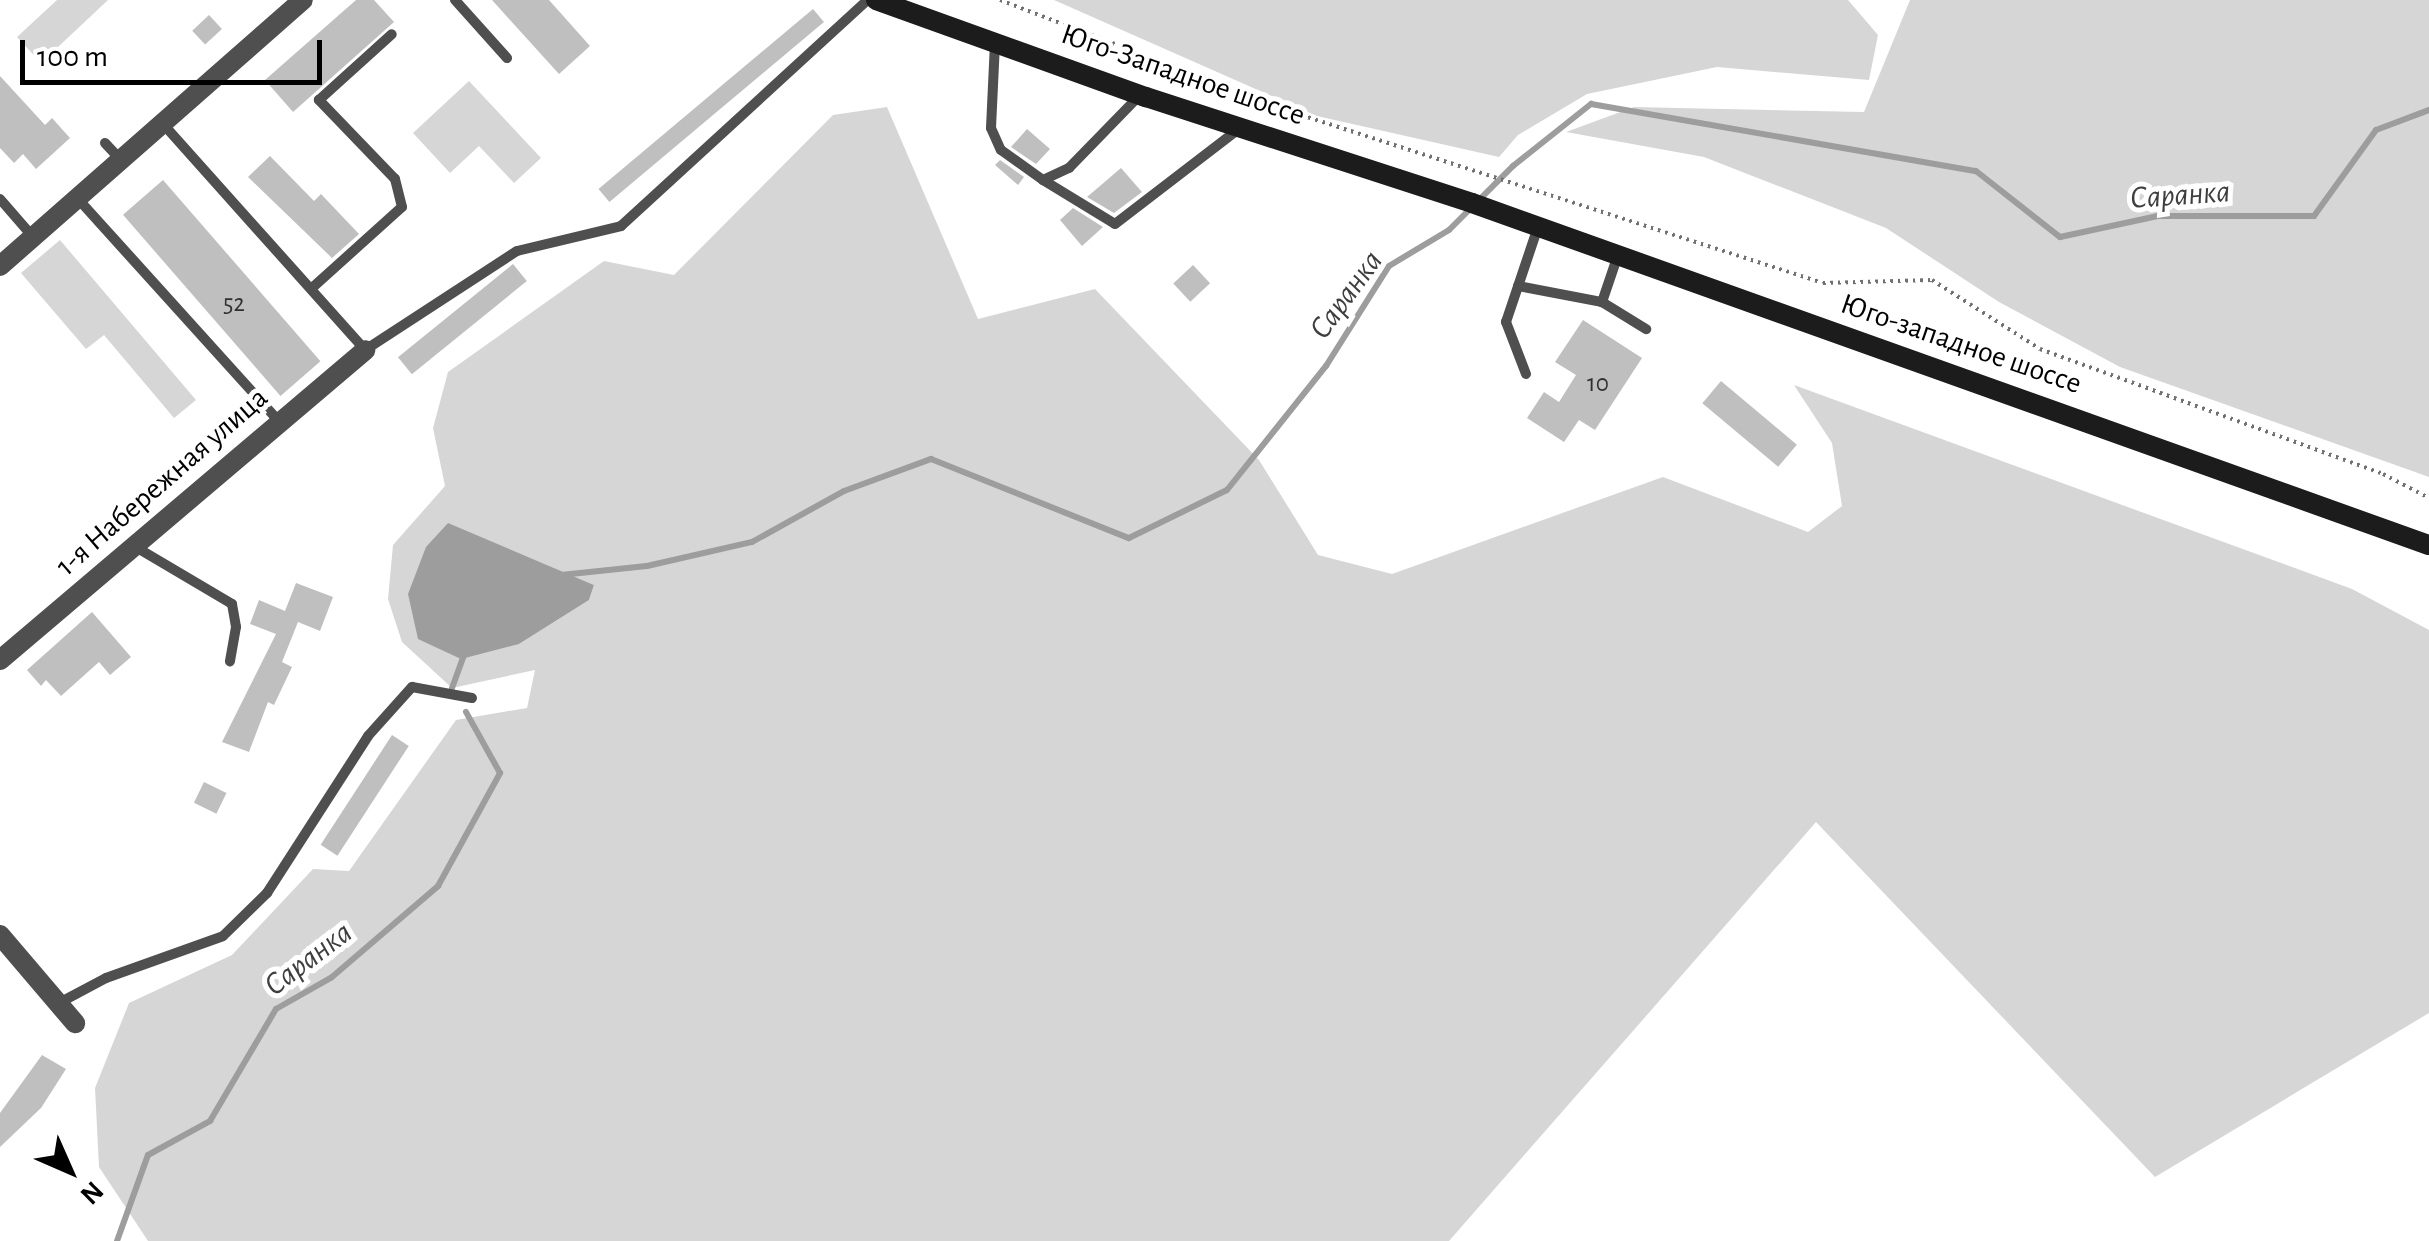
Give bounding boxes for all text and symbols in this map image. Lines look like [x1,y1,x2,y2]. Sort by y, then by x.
street label: Юго-Западное шоссе [1056,16,1310,134]
scale bar [25,20,328,82]
text: 100 m [37,42,108,72]
water label: Саранка [2129,172,2231,218]
water label: Саранка [1301,243,1391,347]
street label: Юго-западное шоссе [1836,286,2086,402]
house number: 52 [223,289,245,319]
house number: 10 [1587,369,1609,399]
street label: 1-я Набережная улица [49,380,275,584]
water label: Саранка [256,913,360,1005]
north arrow [20,1121,120,1221]
text: N [74,1175,108,1209]

